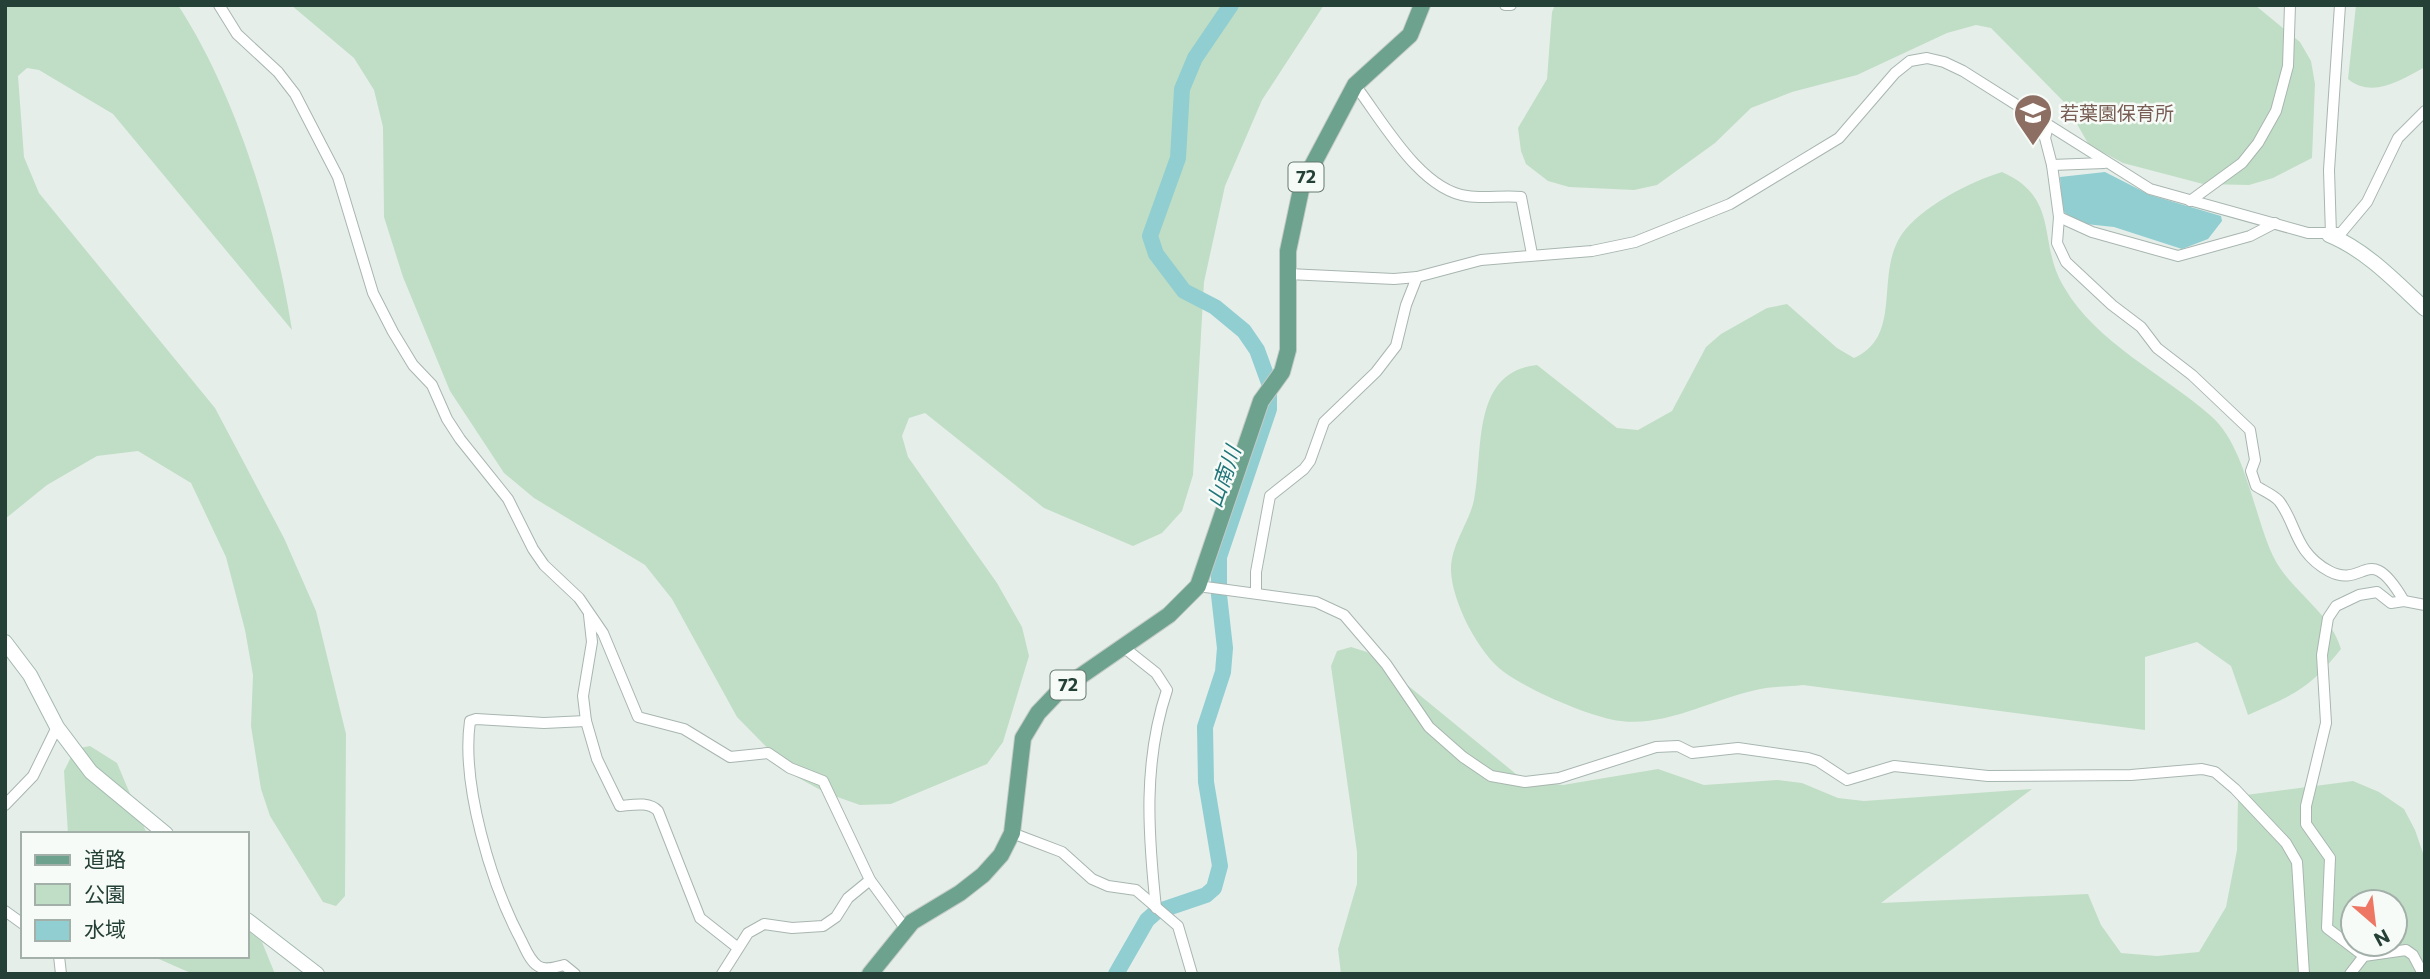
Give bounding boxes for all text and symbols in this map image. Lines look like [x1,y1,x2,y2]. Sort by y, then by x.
school or university icon: 若葉園保育所 [2012,92,2054,147]
place label: 若葉園保育所 [2060,101,2174,124]
road number: 72 [1288,162,1324,192]
water label: 山南川 [1201,441,1245,510]
road number: 72 [1050,670,1086,700]
legend [21,832,248,958]
text: 道路 [84,846,126,871]
text: 公園 [84,881,126,906]
north arrow [2339,888,2409,958]
text: 水域 [84,916,126,941]
text: N [2371,925,2394,952]

